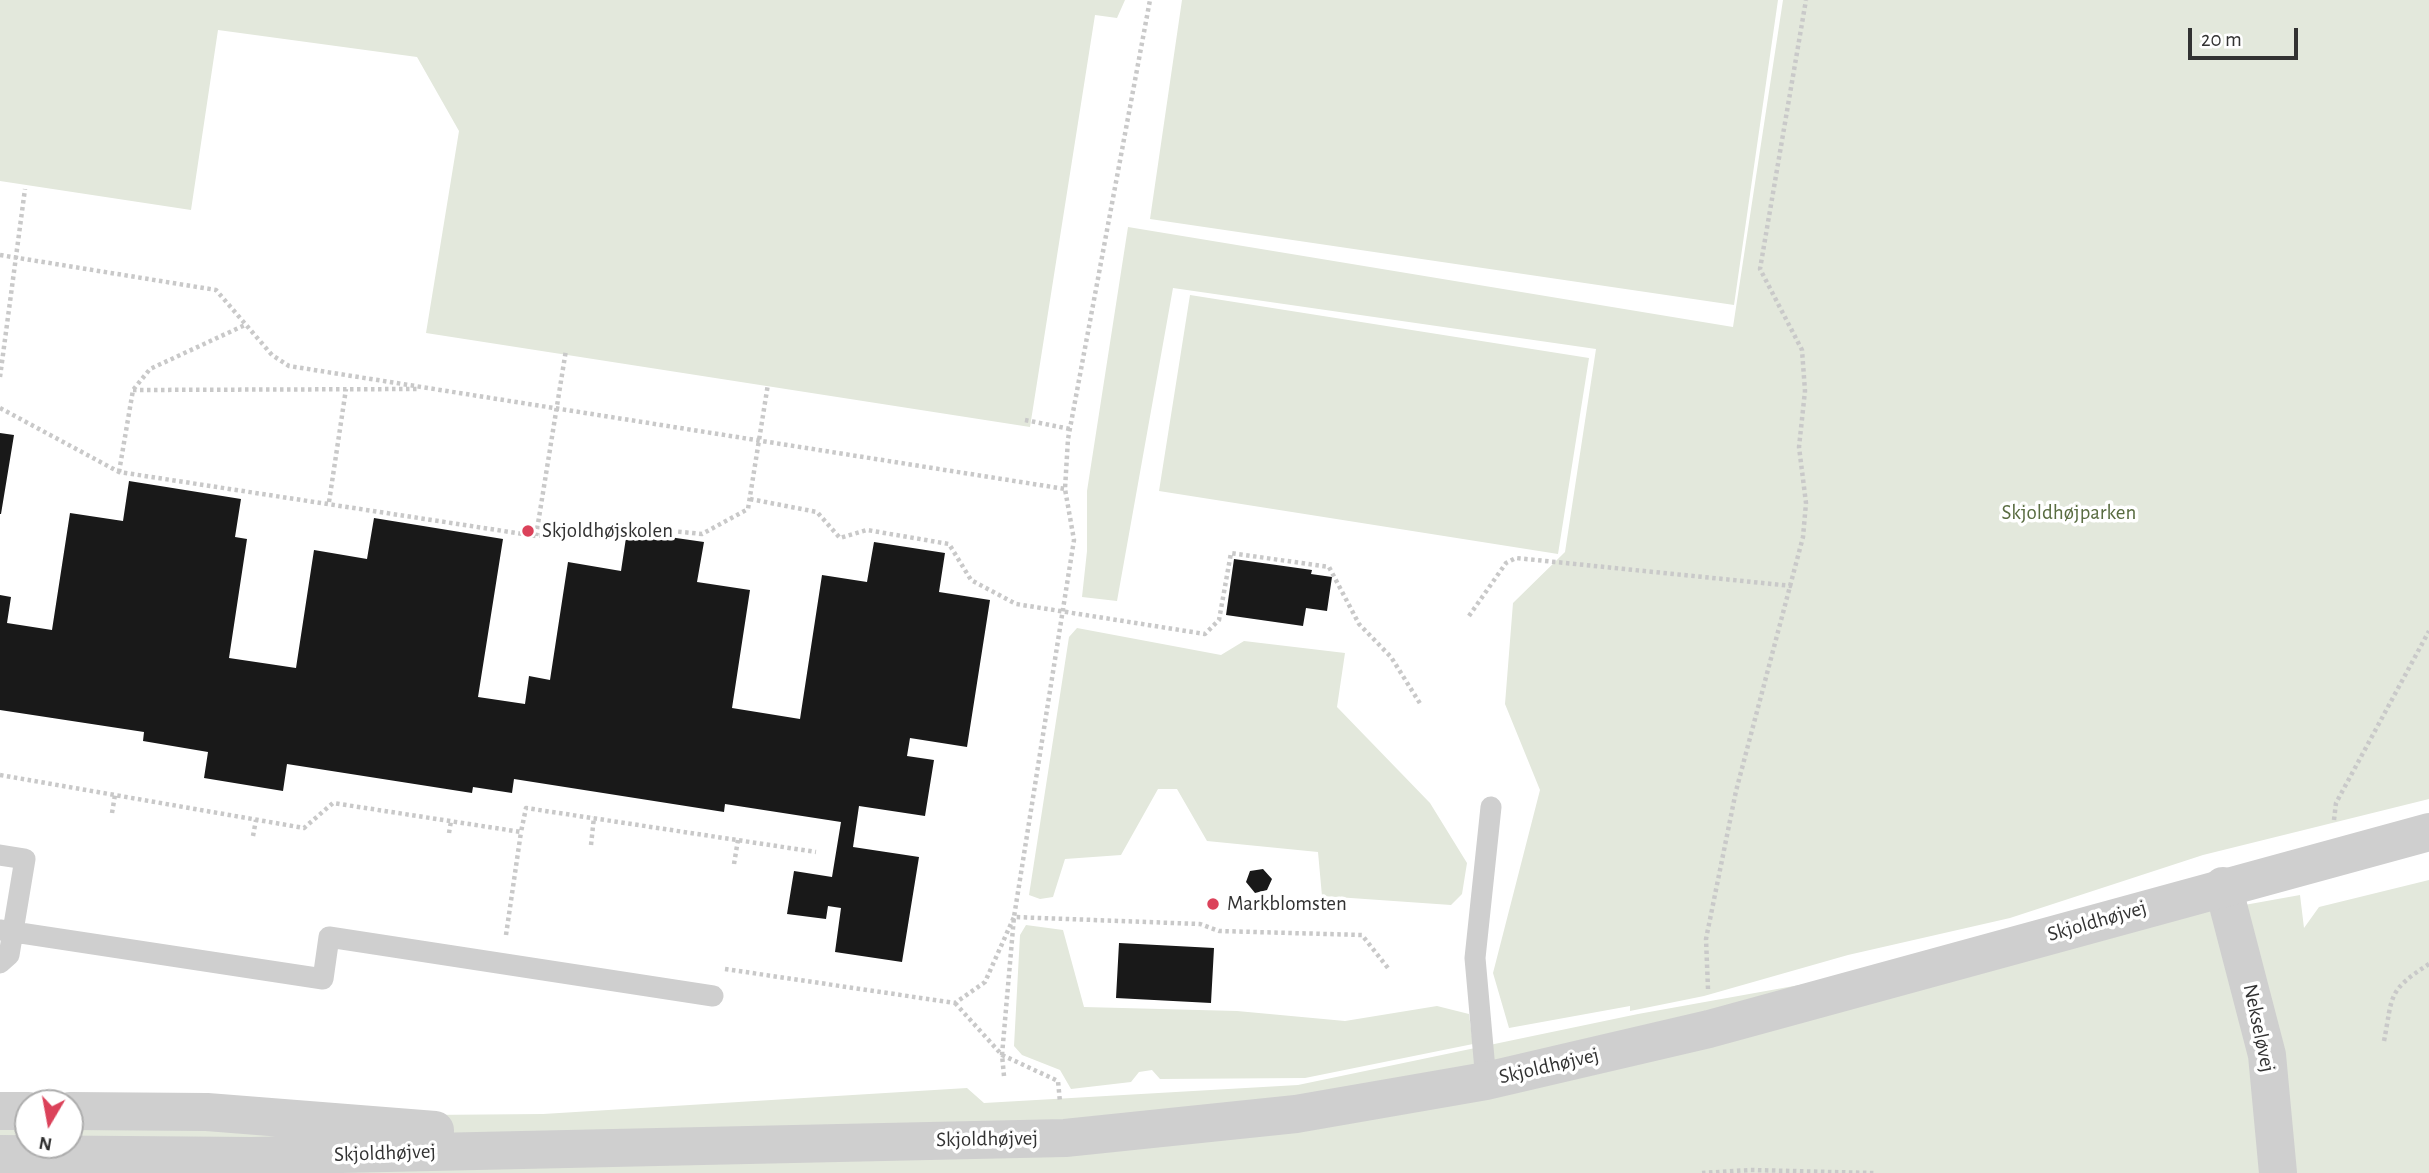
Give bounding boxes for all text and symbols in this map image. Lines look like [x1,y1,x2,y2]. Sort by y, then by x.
scale bar [2191,14,2301,58]
text: 20 m [2201,29,2242,50]
park label: Skjoldhøjparken [2002,500,2136,526]
place label: Skjoldhøjskolen [542,518,673,544]
marker: Skjoldhøjskolen [520,523,536,539]
place label: Markblomsten [1227,891,1347,917]
street label: Skjoldhøjvej [2045,895,2149,947]
marker: Markblomsten [1205,896,1221,912]
street label: Nekseløvej [2237,982,2281,1074]
street label: Skjoldhøjvej [1497,1042,1601,1090]
north arrow [14,1089,84,1159]
street label: Skjoldhøjvej [936,1126,1038,1152]
text: N [37,1133,54,1154]
street label: Skjoldhøjvej [334,1139,436,1167]

